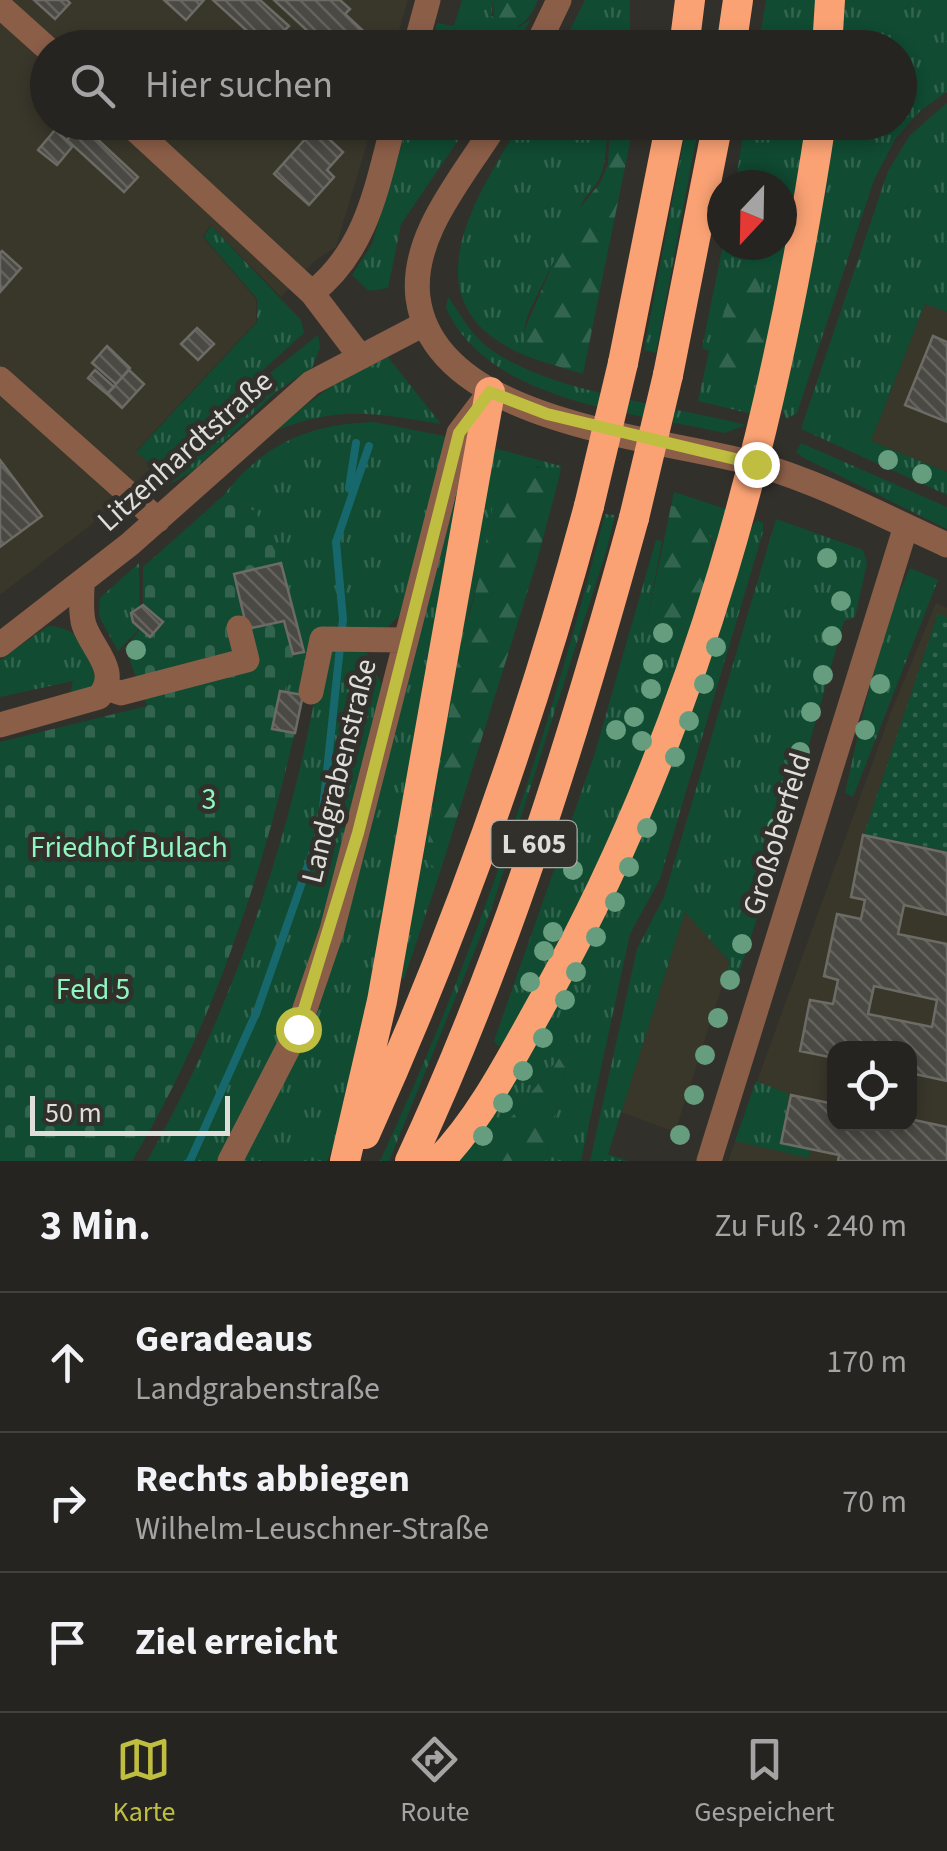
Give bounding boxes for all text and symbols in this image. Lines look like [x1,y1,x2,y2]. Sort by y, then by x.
search box [30,30,917,140]
icon: search [65,58,120,113]
text: Hier suchen [145,58,333,112]
north arrow [707,170,797,260]
street label: Litzenhardtstraße [88,360,282,542]
route end [734,442,780,488]
street label: Landgrabenstraße [290,654,388,888]
street label: Großoberfeld [732,747,822,921]
park label: 3 [202,778,216,821]
road number: L 605 [492,821,576,867]
park label: Friedhof Bulach [30,826,228,869]
park label: Feld 5 [56,968,130,1011]
route start [276,1007,322,1053]
map controls [827,1041,917,1131]
button: locate [827,1041,917,1131]
scale bar [30,1091,230,1136]
text: 50 m [45,1093,102,1133]
text: 3 Min. [40,1196,151,1256]
text: Zu Fuß · 240 m [714,1203,907,1249]
text: Geradeaus [135,1312,313,1366]
icon: ahead [40,1335,95,1390]
text: 170 m [826,1339,907,1385]
text: Landgrabenstraße [135,1366,380,1412]
text: Rechts abbiegen [135,1452,410,1506]
icon: right [40,1475,95,1530]
text: 70 m [842,1479,907,1525]
text: Wilhelm-Leuschner-Straße [135,1506,489,1552]
icon: arrive [40,1615,95,1670]
text: Ziel erreicht [135,1615,338,1669]
tab: Karte [112,1732,175,1832]
tab: Route [400,1732,469,1832]
tab: Gespeichert [694,1732,835,1832]

